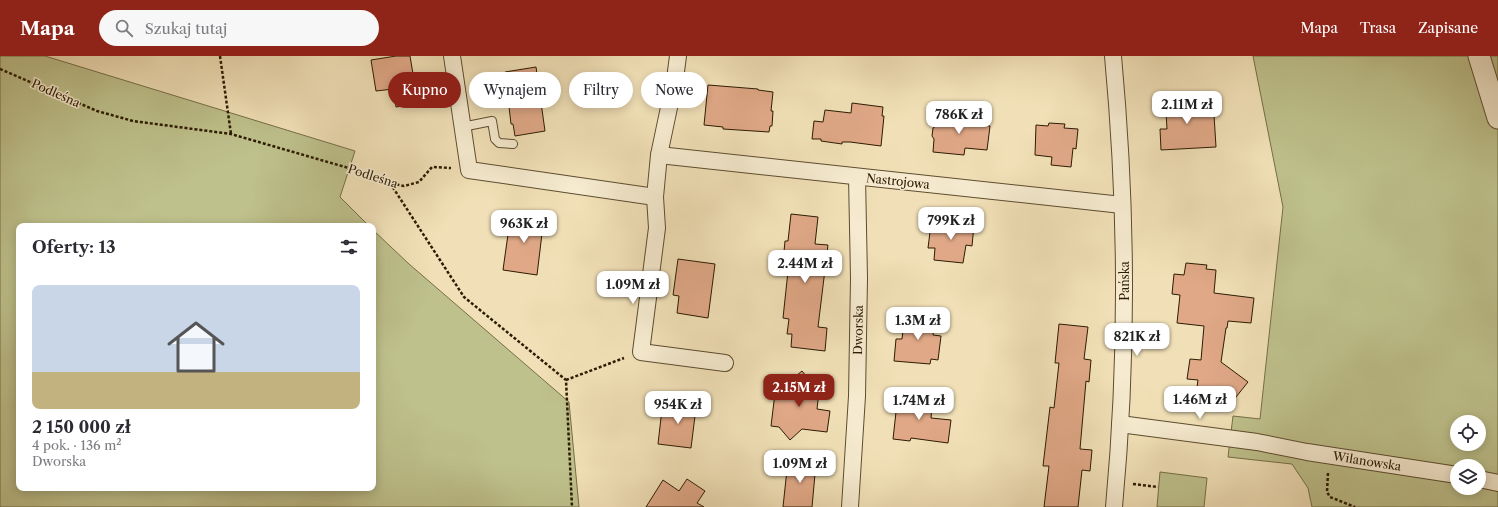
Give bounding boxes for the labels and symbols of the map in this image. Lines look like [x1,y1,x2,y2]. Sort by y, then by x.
street label: Podleśna [29,76,83,111]
pin: 2.11M zł [1146,91,1228,125]
pin: 786K zł [922,101,996,135]
street label: Podleśna [346,161,401,191]
street label: Nastrojowa [865,170,931,192]
pin: 799K zł [914,207,988,241]
pin: 963K zł [487,210,561,244]
pin: 2.44M zł [764,250,846,284]
street label: Pańska [1117,260,1132,301]
pin: 1.09M zł [592,271,674,305]
street label: Dworska [850,304,866,355]
pin: 1.3M zł [881,307,955,341]
pin: 821K zł [1100,323,1174,357]
pin: 2.15M zł [758,374,840,408]
pin: 1.46M zł [1159,386,1241,420]
pin: 1.74M zł [878,387,960,421]
pin: 954K zł [641,391,715,425]
street label: Wilanowska [1331,448,1403,474]
pin: 1.09M zł [759,450,841,484]

